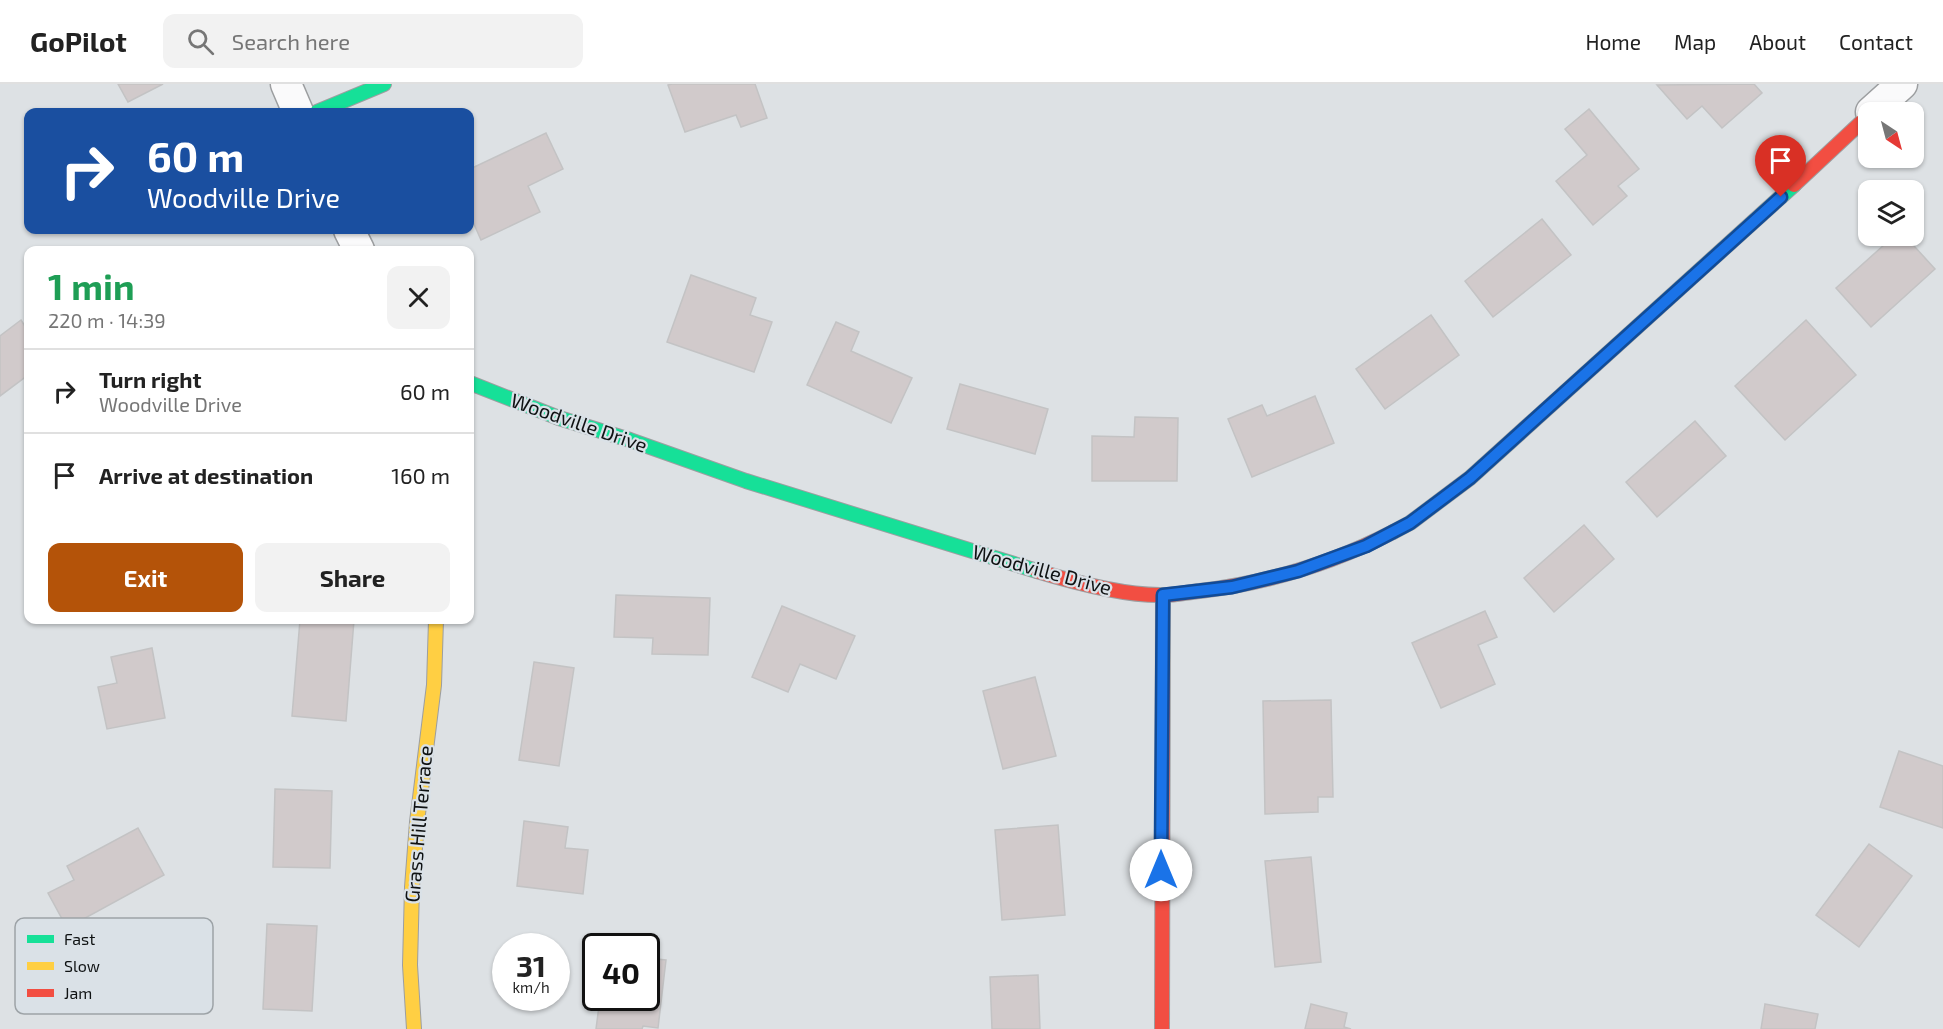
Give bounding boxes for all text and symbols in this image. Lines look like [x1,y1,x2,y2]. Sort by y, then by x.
search box [163,14,583,68]
text: GoPilot [30,24,127,58]
icon: search [184,25,217,58]
text: Search here [232,28,350,54]
text: Home [1585,29,1641,54]
text: Map [1674,29,1716,54]
text: About [1749,29,1806,54]
text: Contact [1839,29,1913,54]
north arrow [1858,102,1924,168]
map controls [1858,102,1924,246]
text: 60 m [147,130,244,180]
icon: right [48,132,126,210]
pin [1755,135,1806,197]
icon: arrive [1764,144,1797,177]
button: layers [1858,180,1924,246]
text: Woodville Drive [147,181,340,213]
text: 1 min [48,264,135,307]
button: close [387,266,450,329]
text: 220 m · 14:39 [48,308,166,332]
text: Turn right [99,366,201,392]
icon: right [48,375,81,408]
text: 60 m [400,378,450,404]
street label: Woodville Drive [508,387,651,457]
text: Woodville Drive [99,392,242,416]
icon: arrive [48,459,81,492]
text: Arrive at destination [99,462,313,488]
text: 160 m [391,462,450,488]
street label: Woodville Drive [970,539,1114,599]
button: Exit [48,543,243,612]
button: Share [255,543,450,612]
street label: Grass Hill Terrace [399,744,437,903]
position arrow [1129,838,1193,902]
legend [15,918,213,1014]
text: Fast [64,929,95,948]
speed limit sign: 40 [582,933,660,1011]
text: 31 [516,947,546,983]
text: Slow [64,956,100,975]
text: km/h [512,978,550,996]
text: Jam [64,983,92,1002]

